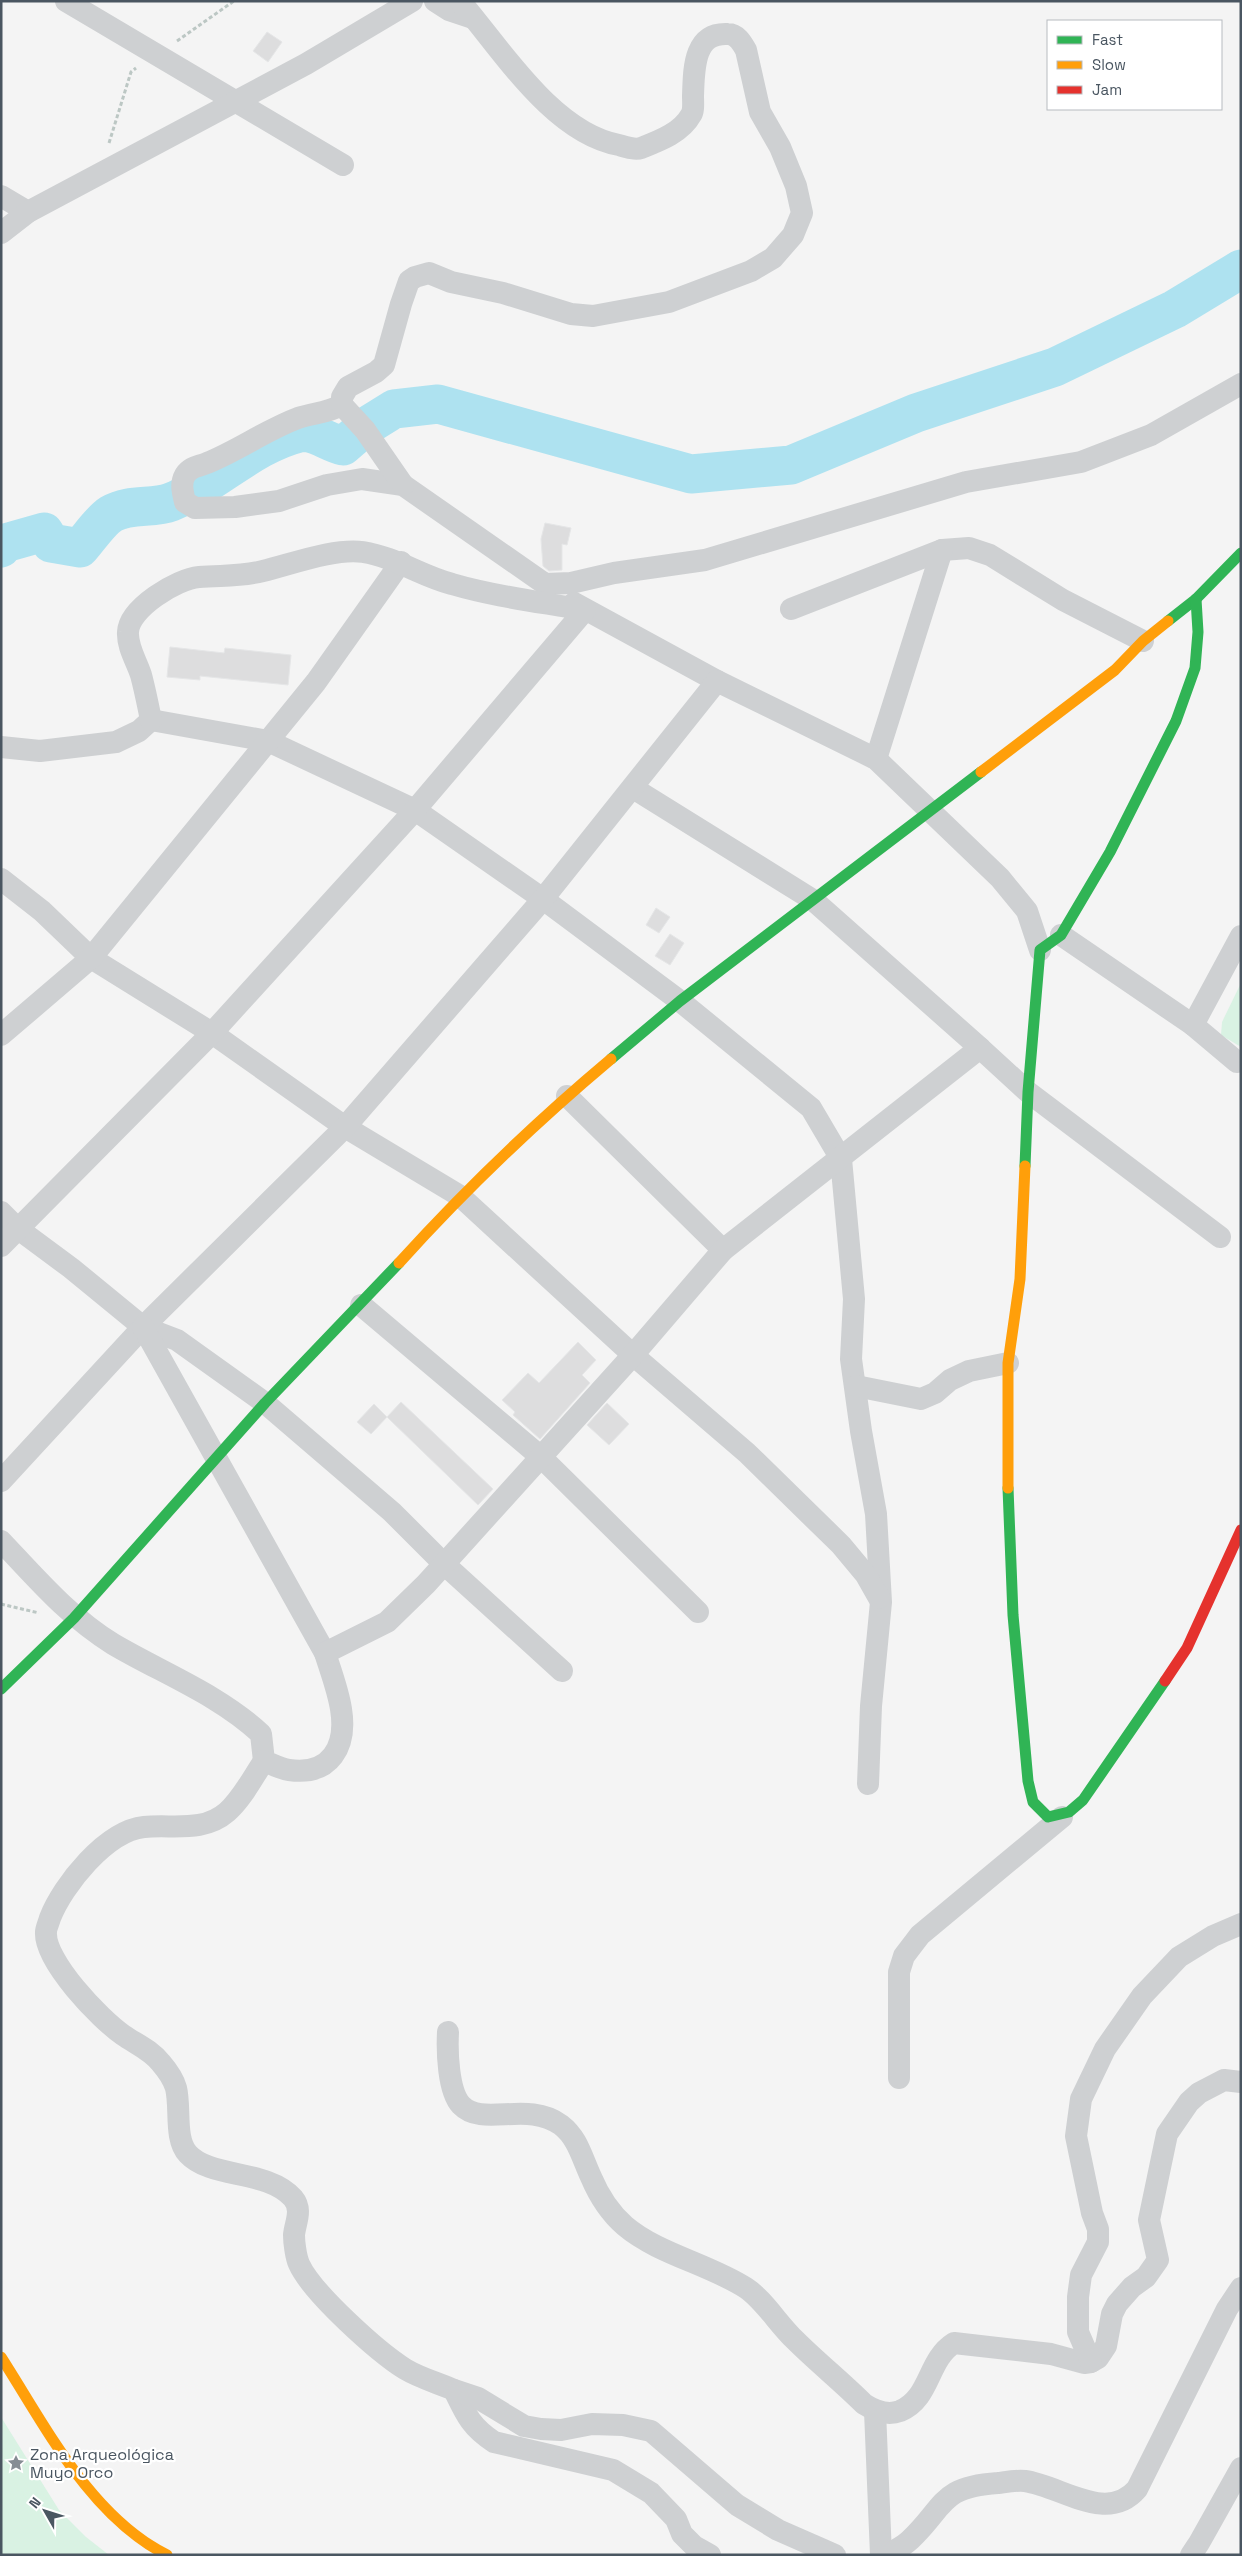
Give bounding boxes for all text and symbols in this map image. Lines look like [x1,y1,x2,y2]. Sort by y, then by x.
legend [1047,20,1222,110]
text: Fast [1092,30,1123,49]
text: Slow [1092,55,1126,74]
text: Jam [1092,80,1122,99]
place label: Zona Arqueológica Muyo Orco [30,2444,174,2483]
place icon: Zona Arqueológica Muyo Orco [6,2453,26,2473]
north arrow [20,2486,70,2536]
text: N [25,2494,45,2512]

